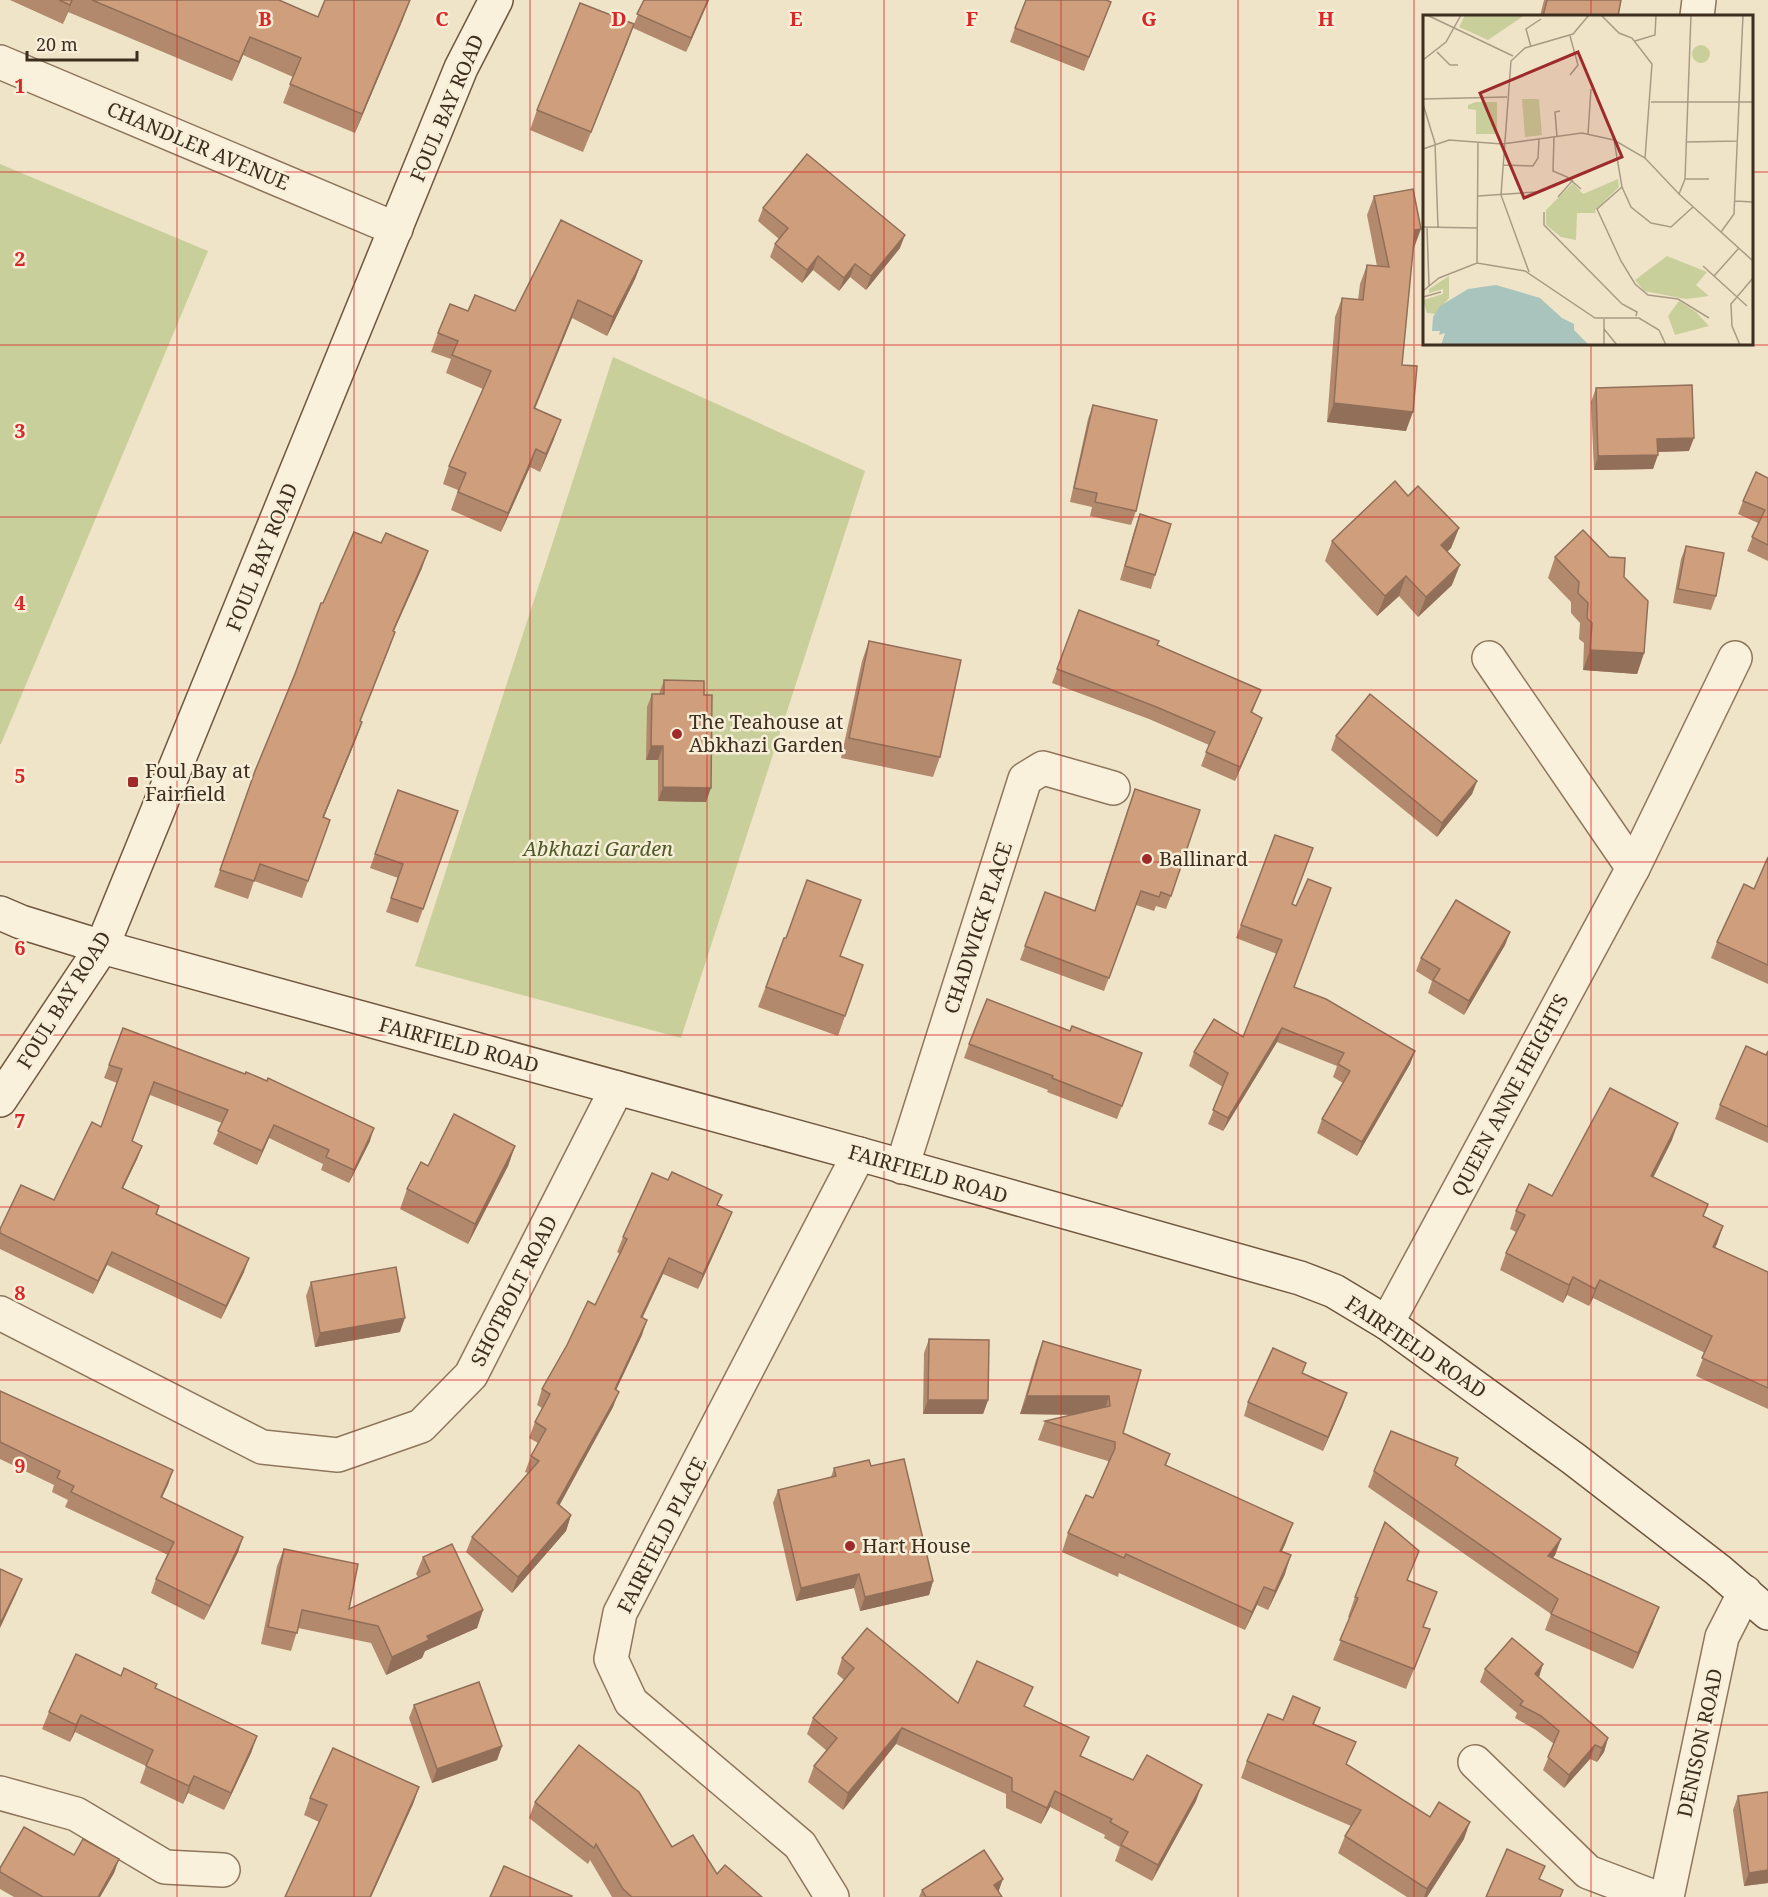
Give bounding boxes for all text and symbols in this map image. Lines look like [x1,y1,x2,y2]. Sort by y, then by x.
text: B [258,5,272,32]
text: C [435,5,449,32]
text: D [611,5,627,32]
text: E [789,5,803,32]
text: F [966,5,978,32]
text: G [1141,5,1157,32]
text: H [1318,5,1334,32]
inset map [1423,15,1753,345]
scale bar [27,24,136,62]
street label: FOUL BAY ROAD [403,30,490,186]
text: 20 m [36,32,78,56]
text: 1 [14,72,26,99]
street label: CHANDLER AVENUE [103,95,294,196]
text: 2 [14,245,26,272]
text: 3 [14,417,26,444]
street label: FOUL BAY ROAD [220,479,304,635]
text: 4 [14,589,26,616]
place label: The Teahouse at Abkhazi Garden [689,708,844,758]
marker: The Teahouse at Abkhazi Garden [670,727,684,741]
place label: Foul Bay at Fairfield [145,757,250,807]
text: 5 [14,762,26,789]
marker: Foul Bay at Fairfield [126,775,140,789]
park label: Abkhazi Garden [521,835,673,862]
street label: CHADWICK PLACE [937,838,1018,1017]
place label: Ballinard [1159,845,1248,872]
marker: Ballinard [1140,852,1154,866]
street label: FOUL BAY ROAD [10,926,117,1074]
text: 6 [14,934,26,961]
street label: QUEEN ANNE HEIGHTS [1445,989,1574,1201]
street label: FAIRFIELD ROAD [376,1010,542,1079]
text: 7 [14,1107,26,1134]
street label: FAIRFIELD ROAD [845,1138,1011,1209]
street label: SHOTBOLT ROAD [464,1211,563,1371]
text: 8 [14,1279,26,1306]
street label: FAIRFIELD ROAD [1341,1289,1492,1404]
text: 9 [14,1452,26,1479]
street label: FAIRFIELD PLACE [611,1452,713,1617]
place label: Hart House [862,1532,971,1559]
marker: Hart House [843,1539,857,1553]
street label: DENISON ROAD [1671,1666,1728,1820]

